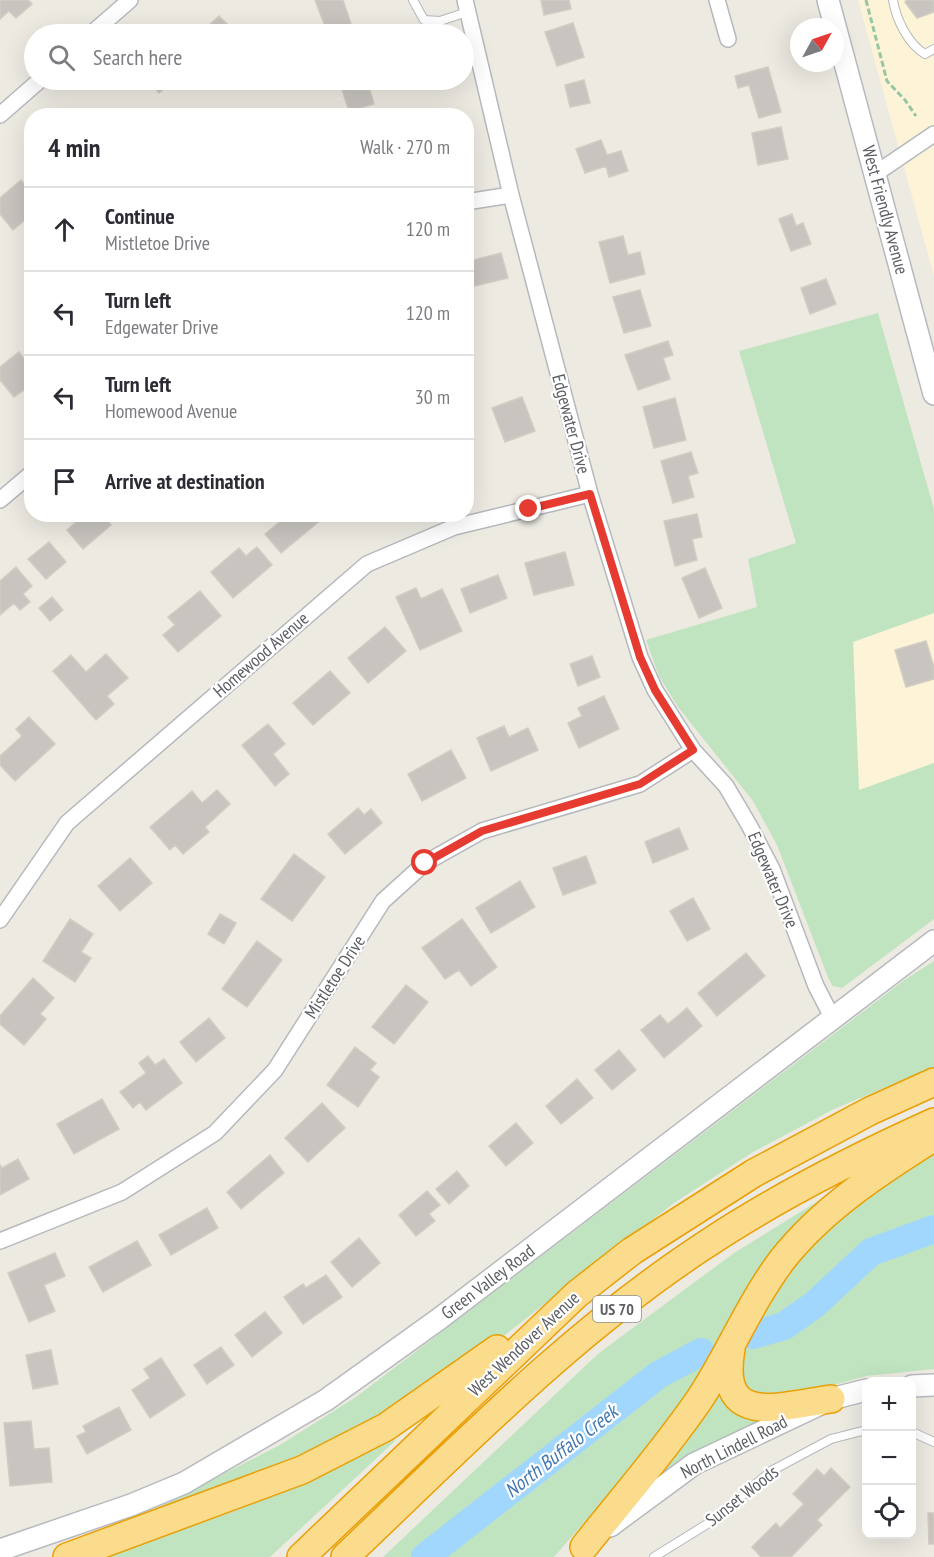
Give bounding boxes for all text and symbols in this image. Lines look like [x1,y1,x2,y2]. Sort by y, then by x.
north arrow [790,18,844,72]
search box [24,24,474,90]
icon: search [45,41,78,74]
text: Search here [93,43,182,71]
text: 4 min [48,131,101,164]
text: Walk · 270 m [360,134,450,160]
street label: West Friendly Avenue [857,143,914,277]
text: Continue [105,202,175,230]
icon: ahead [48,213,81,246]
text: 120 m [406,216,450,242]
text: Mistletoe Drive [105,230,210,256]
text: Turn left [105,286,171,314]
icon: left [48,297,81,330]
text: 120 m [406,300,450,326]
text: Edgewater Drive [105,314,218,340]
text: Turn left [105,370,171,398]
street label: Edgewater Drive [547,372,596,476]
icon: left [48,381,81,414]
text: 30 m [415,384,450,410]
text: Homewood Avenue [105,398,237,424]
icon: arrive [48,465,81,498]
text: Arrive at destination [105,467,265,495]
route end [515,495,541,521]
street label: Homewood Avenue [208,607,313,702]
street label: Edgewater Drive [743,828,804,931]
route start [411,849,437,875]
street label: Mistletoe Drive [299,931,370,1023]
street label: Green Valley Road [436,1239,539,1324]
street label: West Wendover Avenue [463,1286,584,1401]
road number: US 70 [593,1296,641,1322]
map controls [862,1377,916,1539]
button: + [862,1377,916,1431]
water label: North Buffalo Creek [499,1397,624,1503]
street label: North Lindell Road [676,1410,791,1483]
button: − [862,1431,916,1485]
street label: Sunset Woods [701,1460,783,1531]
button: locate [862,1485,916,1539]

